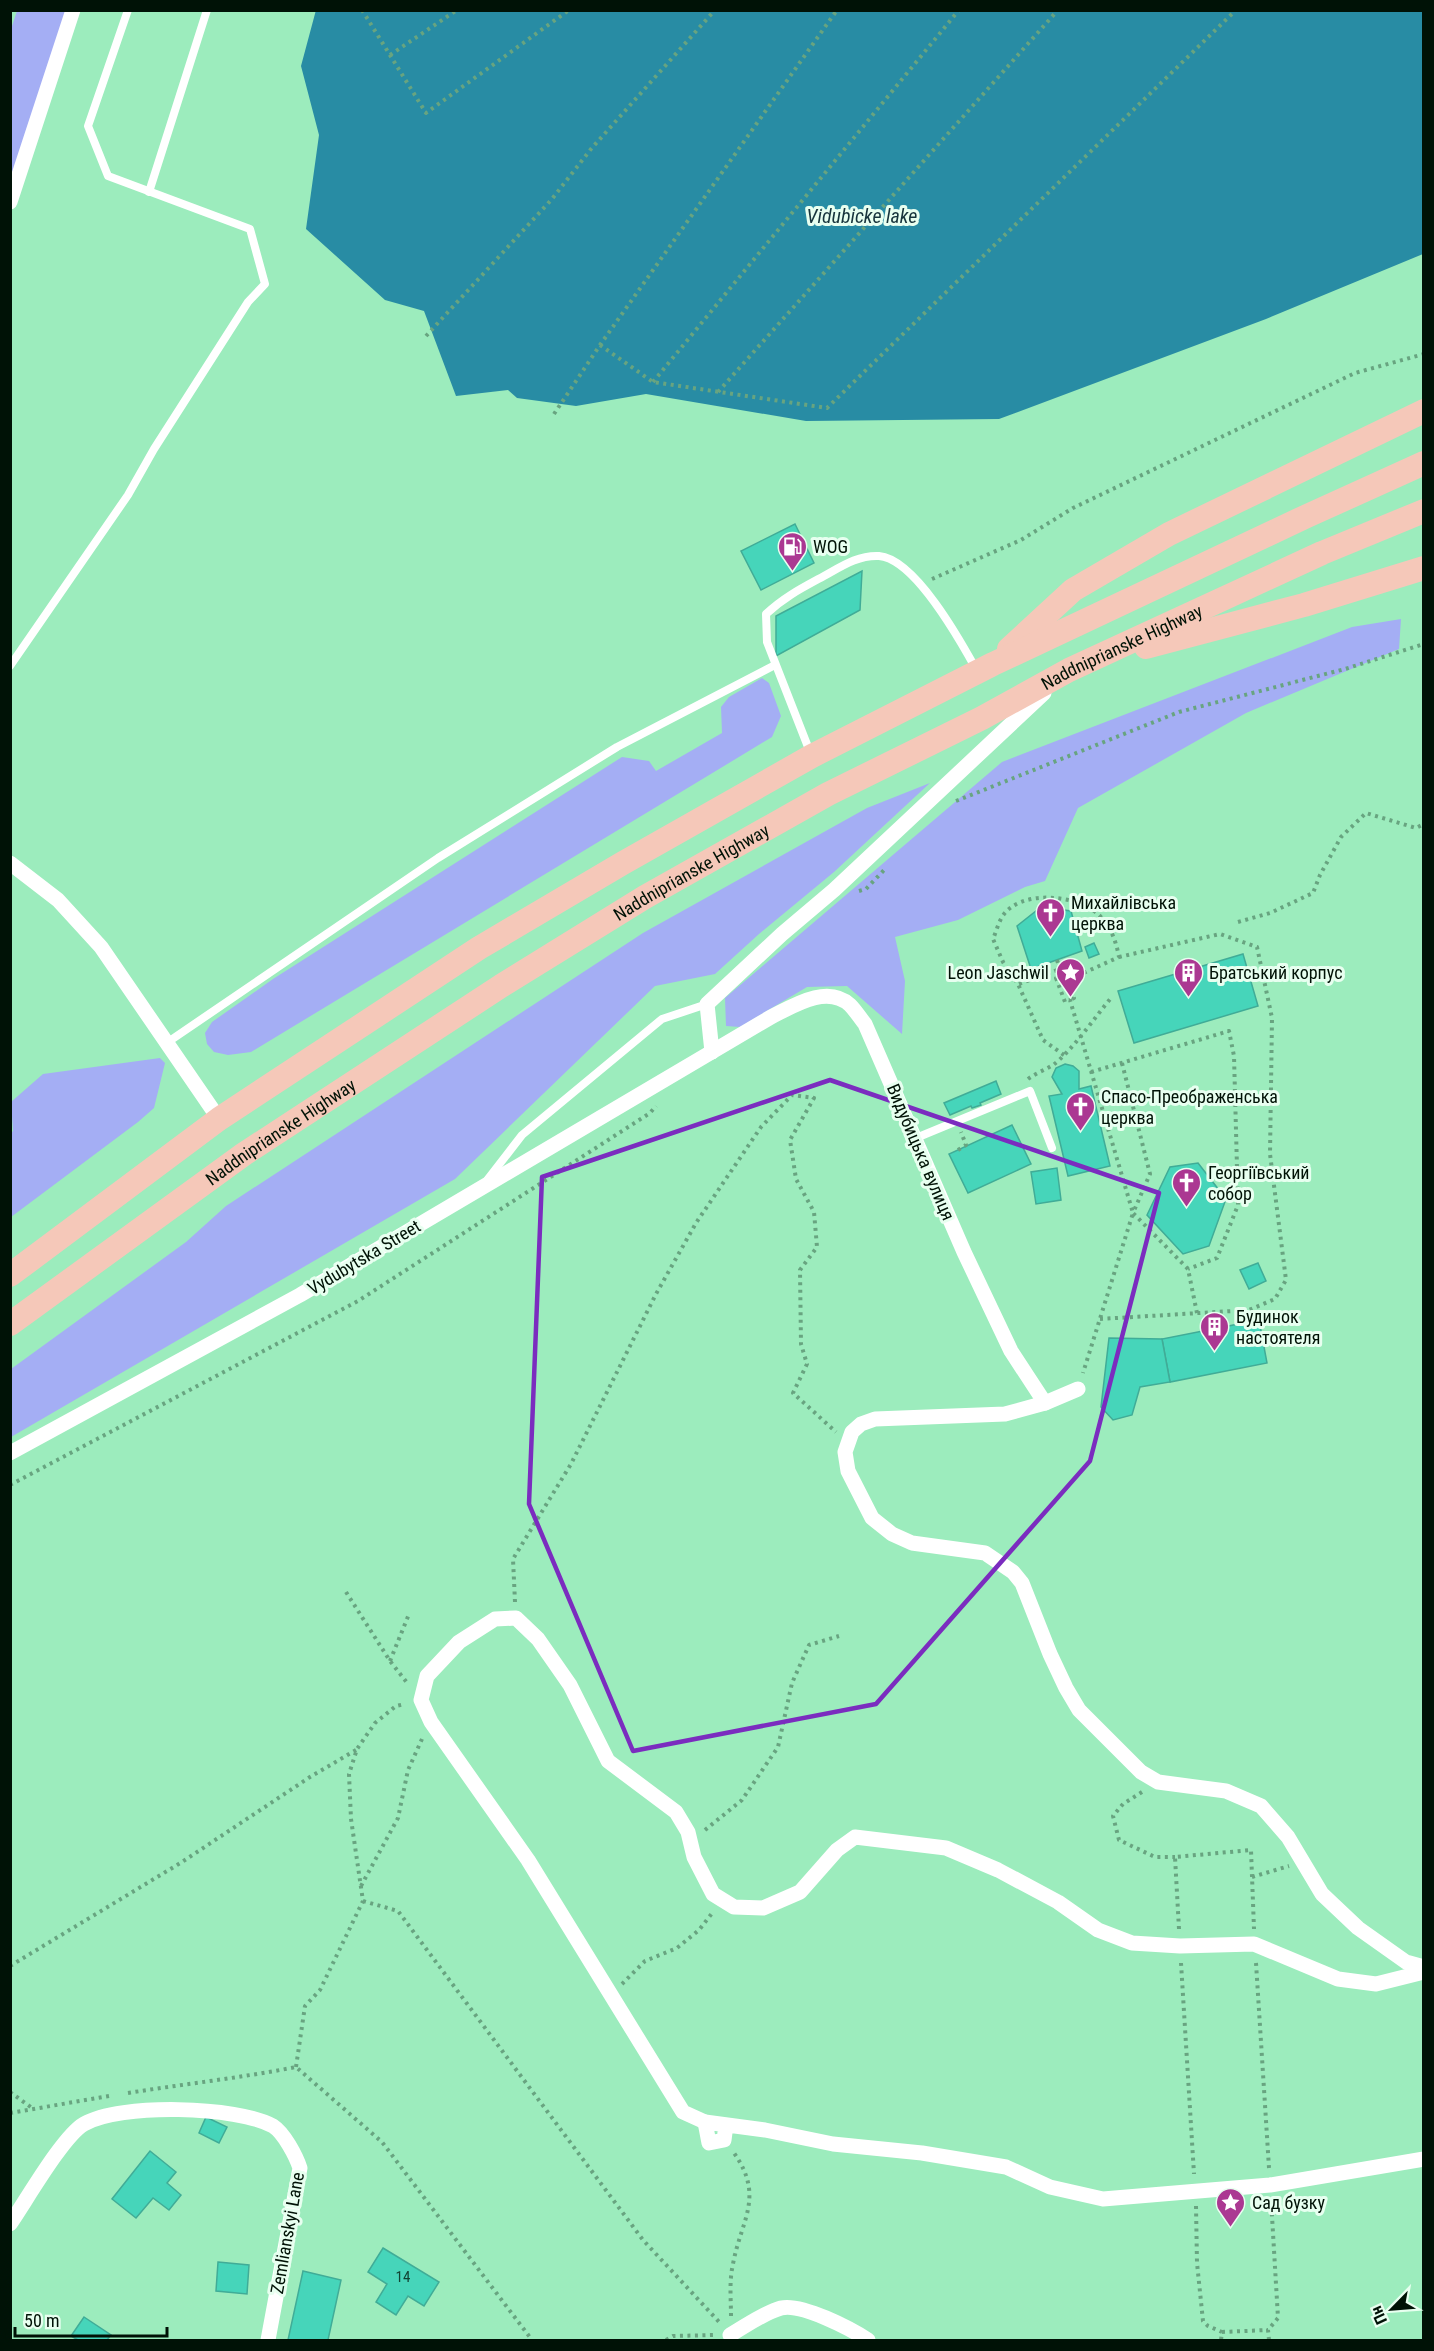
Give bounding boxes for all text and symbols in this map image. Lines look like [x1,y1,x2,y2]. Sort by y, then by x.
water label: Vidubicke lake [807,204,917,228]
fuel station icon: WOG [776,530,808,572]
place label: WOG [813,536,848,557]
street label: Naddniprianske Highway [1037,599,1206,694]
street label: Naddniprianske Highway [609,819,773,925]
place label: Михайлівська церква [1071,892,1176,934]
church icon: Михайлівська церква [1034,896,1066,938]
place icon: Leon Jaschwil [1054,956,1086,998]
building icon: Братський корпус [1172,956,1204,998]
place label: Leon Jaschwil [948,962,1049,983]
place label: Братський корпус [1209,962,1343,983]
street label: Naddniprianske Highway [201,1073,360,1189]
street label: Видубицька вулиця [883,1081,959,1223]
place label: Спасо-Преображенська церква [1101,1086,1278,1128]
church icon: Спасо-Преображенська церква [1064,1090,1096,1132]
place label: Георгіївський собор [1208,1162,1310,1204]
church icon: Георгіївський собор [1171,1166,1203,1208]
street label: Vydubytska Street [304,1215,424,1299]
place label: Будинок настоятеля [1236,1306,1320,1348]
building icon: Будинок настоятеля [1199,1310,1231,1352]
street label: Zemlianskyi Lane [266,2170,308,2296]
place icon: Сад бузку [1215,2186,1247,2228]
place label: Сад бузку [1252,2192,1326,2213]
house number: 14 [396,2268,410,2286]
north arrow [1362,2279,1422,2339]
scale bar [15,2300,166,2338]
text: Пн [1366,2303,1391,2327]
text: 50 m [24,2310,59,2331]

